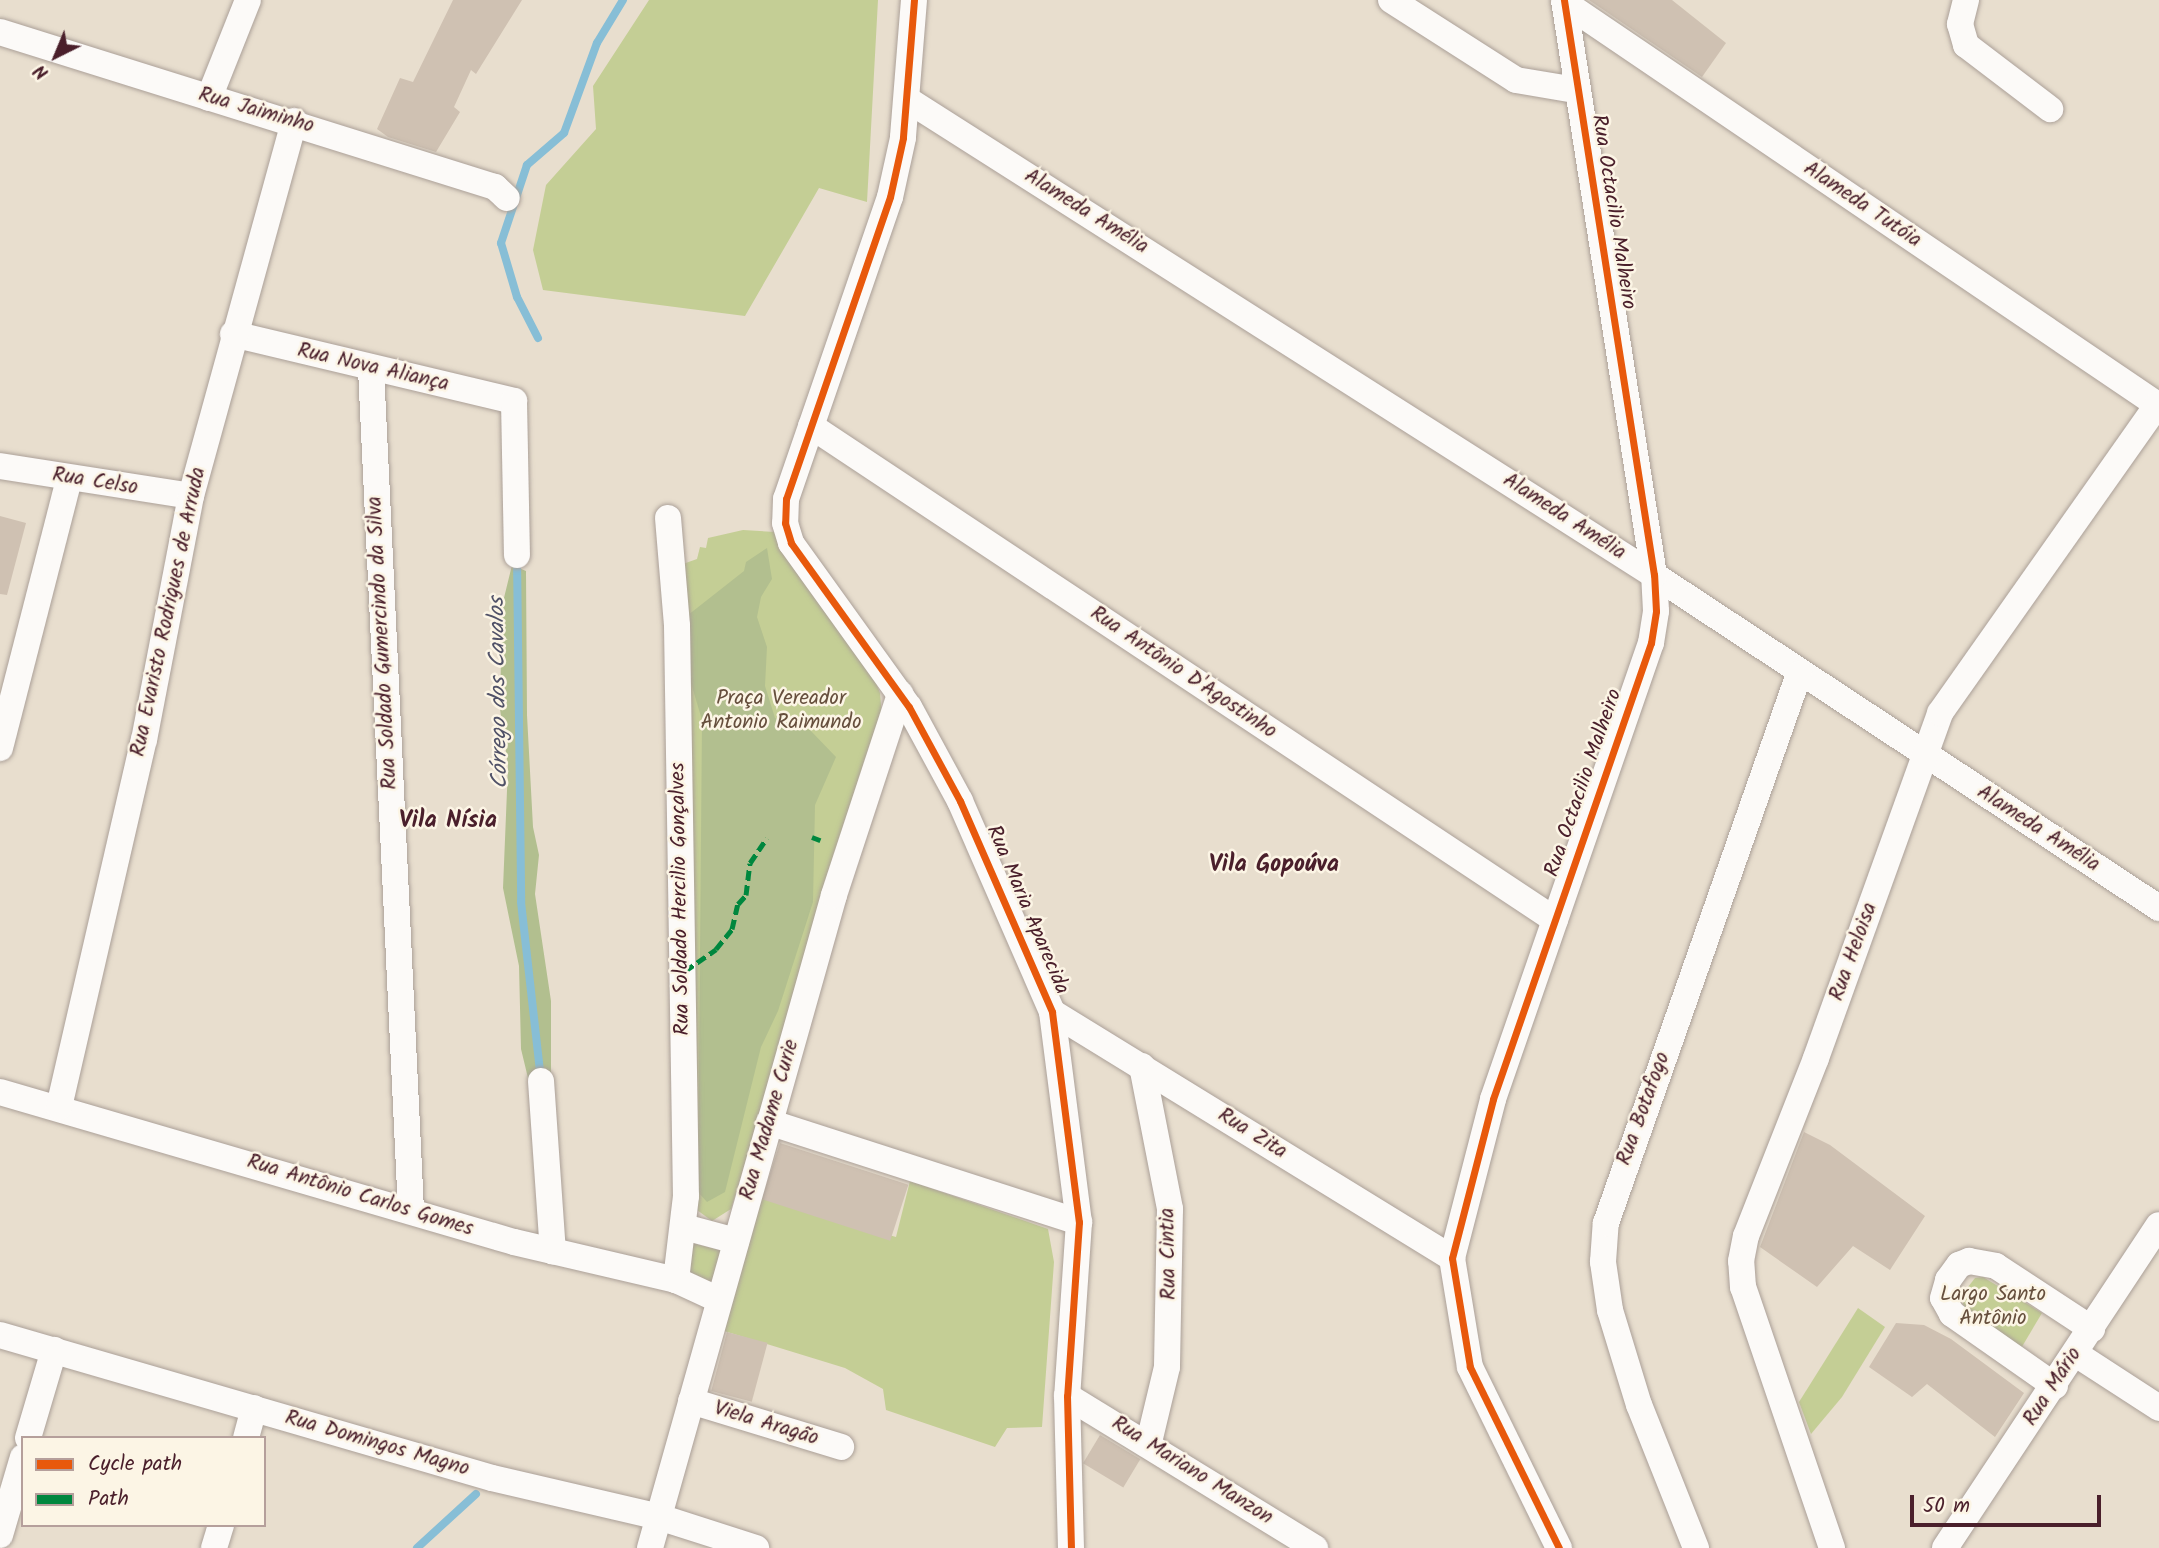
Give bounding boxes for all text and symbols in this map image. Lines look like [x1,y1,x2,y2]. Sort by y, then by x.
north arrow [21,21,91,91]
text: N [27,56,56,86]
street label: Rua Jaiminho [195,82,317,140]
street label: Rua Octacilio Malheiro [1585,113,1641,311]
street label: Alameda Tutóia [1798,156,1926,254]
street label: Alameda Amélia [1019,164,1153,260]
street label: Rua Nova Aliança [295,338,451,398]
street label: Rua Celso [50,463,140,501]
street label: Rua Evaristo Rodrigues de Arruda [126,465,212,759]
street label: Alameda Amélia [1498,468,1630,566]
street label: Rua Soldado Gumercindo da Silva [363,496,403,790]
water label: Córrego dos Cavalos [484,597,514,789]
street label: Rua Antônio D'Agostinho [1085,601,1281,745]
park label: Praça Vereador Antonio Raimundo [701,686,861,736]
street label: Rua Octacilio Malheiro [1540,686,1628,880]
street label: Rua Soldado Hercilio Gonçalves [666,762,696,1036]
street label: Alameda Amélia [1972,780,2104,878]
district label: Vila Nísia [399,807,497,835]
street label: Rua Maria Aparecida [980,822,1074,998]
district label: Vila Gopoúva [1209,851,1339,879]
street label: Rua Heloisa [1825,899,1883,1005]
street label: Rua Madame Curie [735,1037,805,1203]
street label: Rua Botafogo [1612,1049,1676,1169]
street label: Rua Zita [1213,1103,1291,1165]
street label: Rua Antônio Carlos Gomes [244,1150,476,1242]
street label: Rua Cintia [1156,1208,1182,1300]
park label: Largo Santo Antônio [1940,1282,2046,1332]
street label: Rua Mário [2018,1343,2088,1431]
street label: Viela Aragão [711,1396,821,1452]
street label: Rua Domingos Magno [282,1406,472,1482]
street label: Rua Mariano Manzon [1107,1411,1277,1531]
legend [21,1436,266,1527]
text: Cycle path [88,1448,182,1481]
scale bar [1914,1482,2105,1526]
text: Path [88,1483,129,1516]
text: 50 m [1923,1490,1970,1523]

